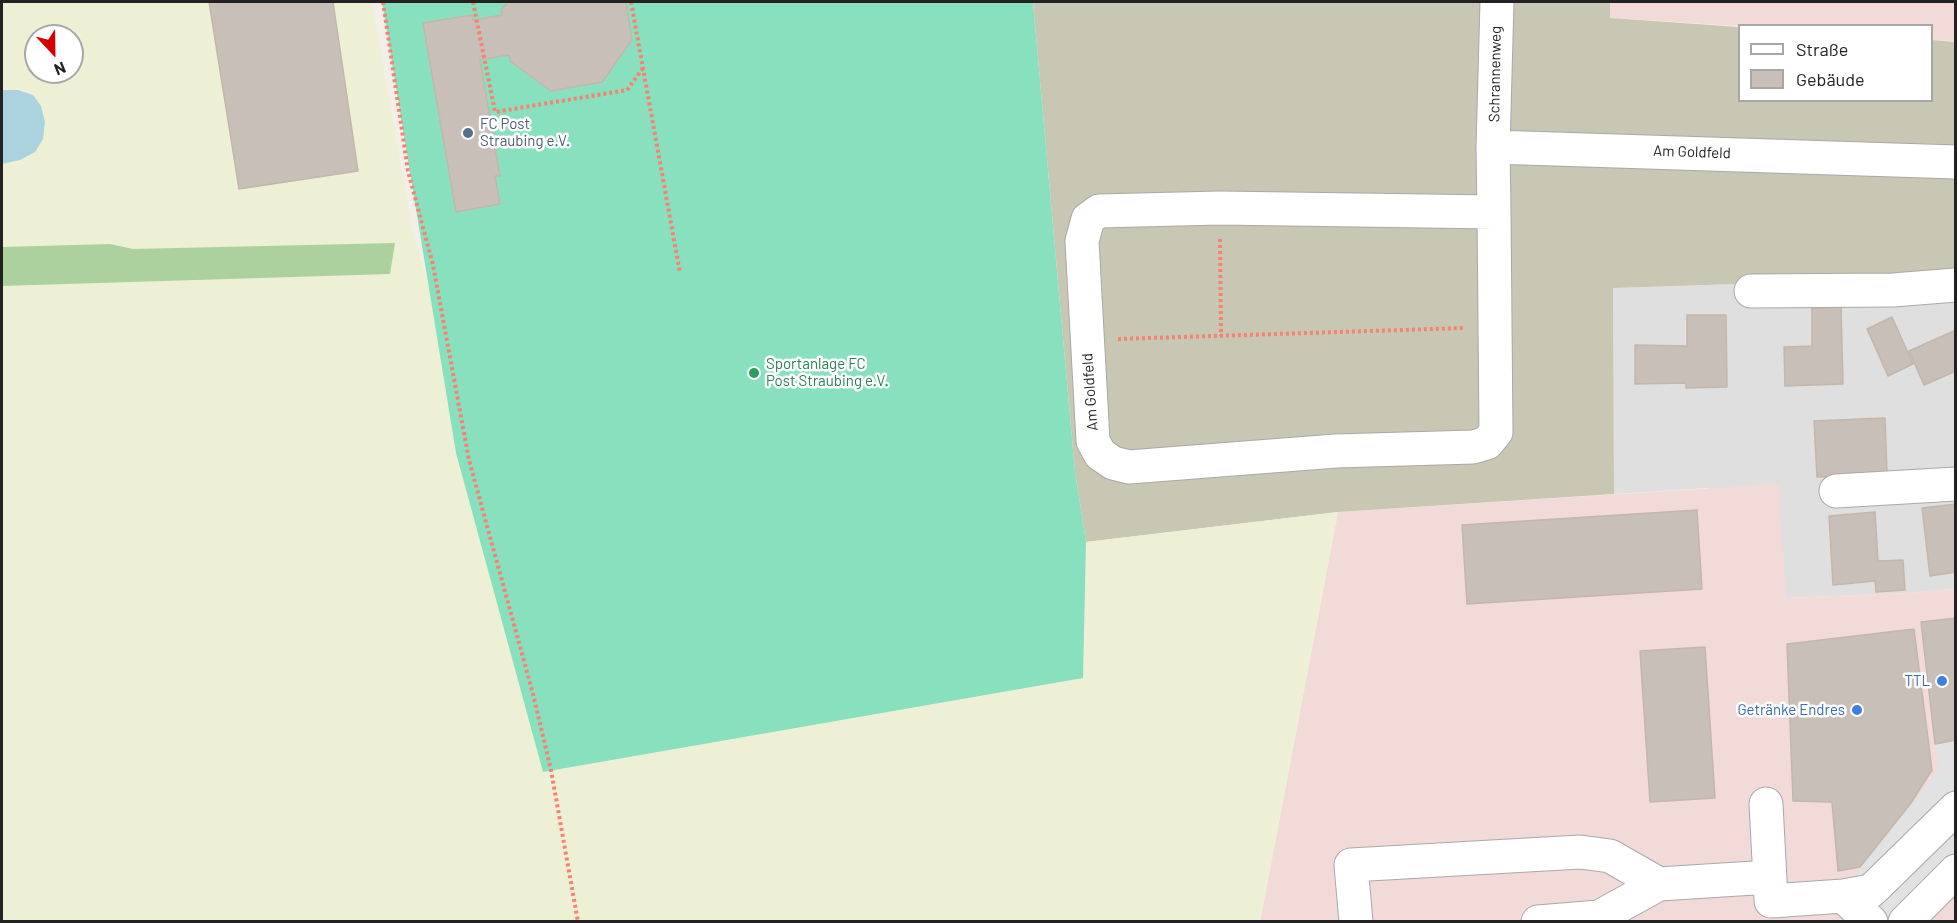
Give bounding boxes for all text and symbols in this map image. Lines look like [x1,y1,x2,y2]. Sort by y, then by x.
north arrow [24,24,84,84]
legend [1738,24,1933,102]
street label: Schrannenweg [1485,26,1505,122]
text: Straße [1796,38,1848,60]
text: N [52,58,69,80]
text: Gebäude [1796,68,1865,90]
place label: FC Post Straubing e.V. [480,115,570,150]
marker: FC Post Straubing e.V. [461,126,475,140]
street label: Am Goldfeld [1653,142,1731,162]
street label: Am Goldfeld [1078,353,1102,431]
place label: Sportanlage FC Post Straubing e.V. [766,355,889,390]
marker: Sportanlage FC Post Straubing e.V. [747,366,761,380]
place label: TTL [1904,672,1930,690]
marker: TTL [1935,674,1949,688]
place label: Getränke Endres [1737,701,1845,719]
marker: Getränke Endres [1850,703,1864,717]

